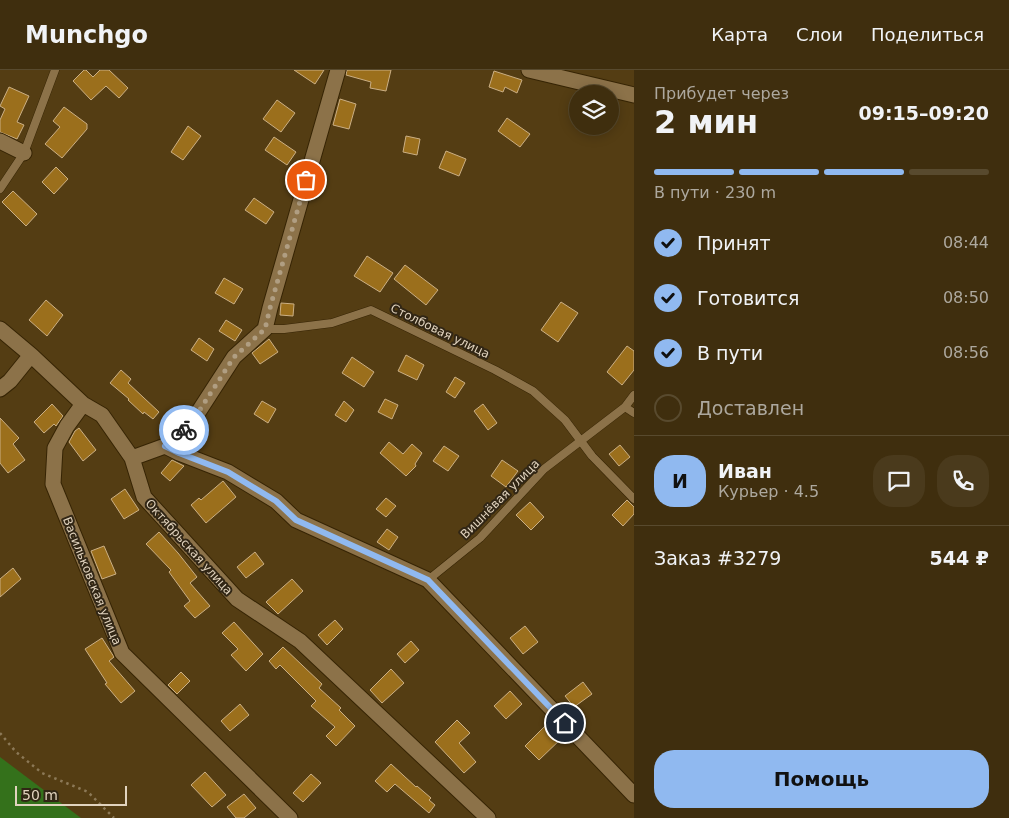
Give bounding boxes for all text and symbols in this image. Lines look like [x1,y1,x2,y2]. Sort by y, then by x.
text: Munchgo [25,21,148,49]
text: Карта [711,24,768,45]
text: Слои [796,24,843,45]
text: Поделиться [871,24,984,45]
text: Прибудет через [654,84,789,103]
map controls [569,85,619,135]
button: layers [569,85,619,135]
text: 09:15–09:20 [859,102,989,124]
text: 2 мин [654,103,758,141]
pin [285,159,327,201]
icon: bag [292,166,320,194]
text: В пути · 230 m [654,183,776,202]
icon: check [654,229,682,257]
text: Принят [697,232,771,254]
text: 08:44 [943,233,989,252]
icon: check [654,284,682,312]
text: Готовится [697,287,799,309]
text: 08:50 [943,288,989,307]
street label: Столбовая улица [388,301,492,361]
icon: check [654,339,682,367]
text: В пути [697,342,763,364]
text: 08:56 [943,343,989,362]
text: Доставлен [697,397,804,419]
courier [159,405,209,455]
icon: bike [170,416,198,444]
button: chat [873,455,925,507]
button: phone [937,455,989,507]
street label: Вишнёвая улица [458,457,542,541]
text: Иван [718,460,772,482]
text: И [672,470,688,492]
text: Курьер · 4.5 [718,482,819,501]
street label: Октябрьская улица [143,496,235,598]
street label: Васильковская улица [60,515,124,647]
text: Заказ #3279 [654,547,781,569]
text: 544 ₽ [930,547,989,569]
pin [544,702,586,744]
icon: home [551,709,579,737]
button: Помощь [654,750,989,808]
scale bar [15,783,128,806]
text: 50 m [22,787,58,803]

